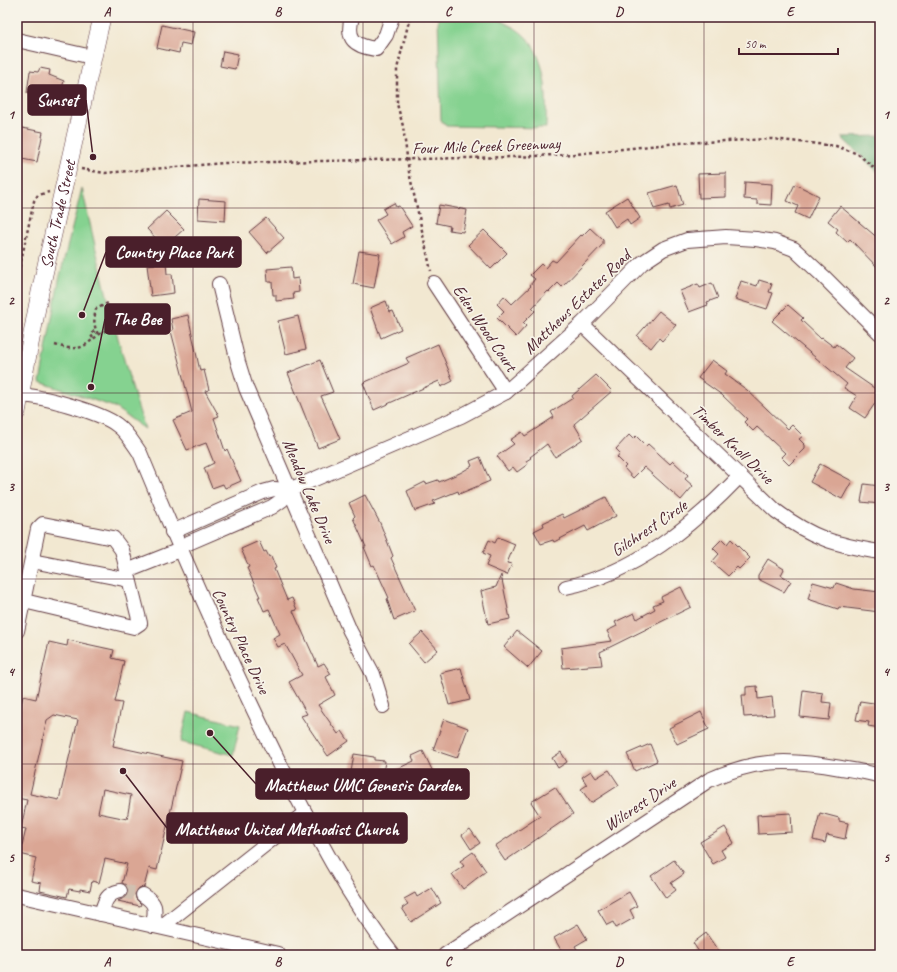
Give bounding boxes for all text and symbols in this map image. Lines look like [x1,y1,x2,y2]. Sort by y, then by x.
text: A [104,4,112,20]
text: B [275,4,283,20]
text: C [445,4,453,20]
text: D [615,4,624,20]
text: E [787,4,796,20]
scale bar [739,30,838,56]
text: 50 m [745,36,767,52]
callout: Sunset [28,85,86,115]
text: Sunset [36,89,81,111]
text: 1 [8,107,16,123]
text: 1 [883,107,891,123]
street label: Four Mile Creek Greenway [412,133,562,159]
street label: South Trade Street [35,156,80,270]
callout: Country Place Park [106,237,241,267]
text: Country Place Park [115,241,235,263]
street label: Matthews Estates Road [519,244,637,358]
street label: Eden Wood Court [448,281,523,377]
text: 2 [8,293,15,309]
text: 2 [883,293,890,309]
callout: The Bee [105,304,170,334]
text: The Bee [113,308,163,330]
street label: Timber Knoll Drive [688,400,779,489]
street label: Meadow Lake Drive [278,436,341,548]
text: 3 [8,479,15,495]
text: 3 [883,479,890,495]
street label: Gilchrest Circle [607,494,692,561]
street label: Country Place Drive [207,585,275,698]
text: 4 [8,664,16,680]
text: 4 [883,664,891,680]
callout: Matthews UMC Genesis Garden [256,769,469,799]
street label: Wilcrest Drive [600,771,681,836]
text: Matthews UMC Genesis Garden [264,774,463,796]
callout: Matthews United Methodist Church [167,813,407,843]
text: Matthews United Methodist Church [175,818,400,840]
text: 5 [8,850,15,866]
text: 5 [883,850,890,866]
text: A [104,954,112,970]
text: B [275,954,283,970]
text: C [445,954,453,970]
text: D [615,954,624,970]
text: E [787,954,796,970]

